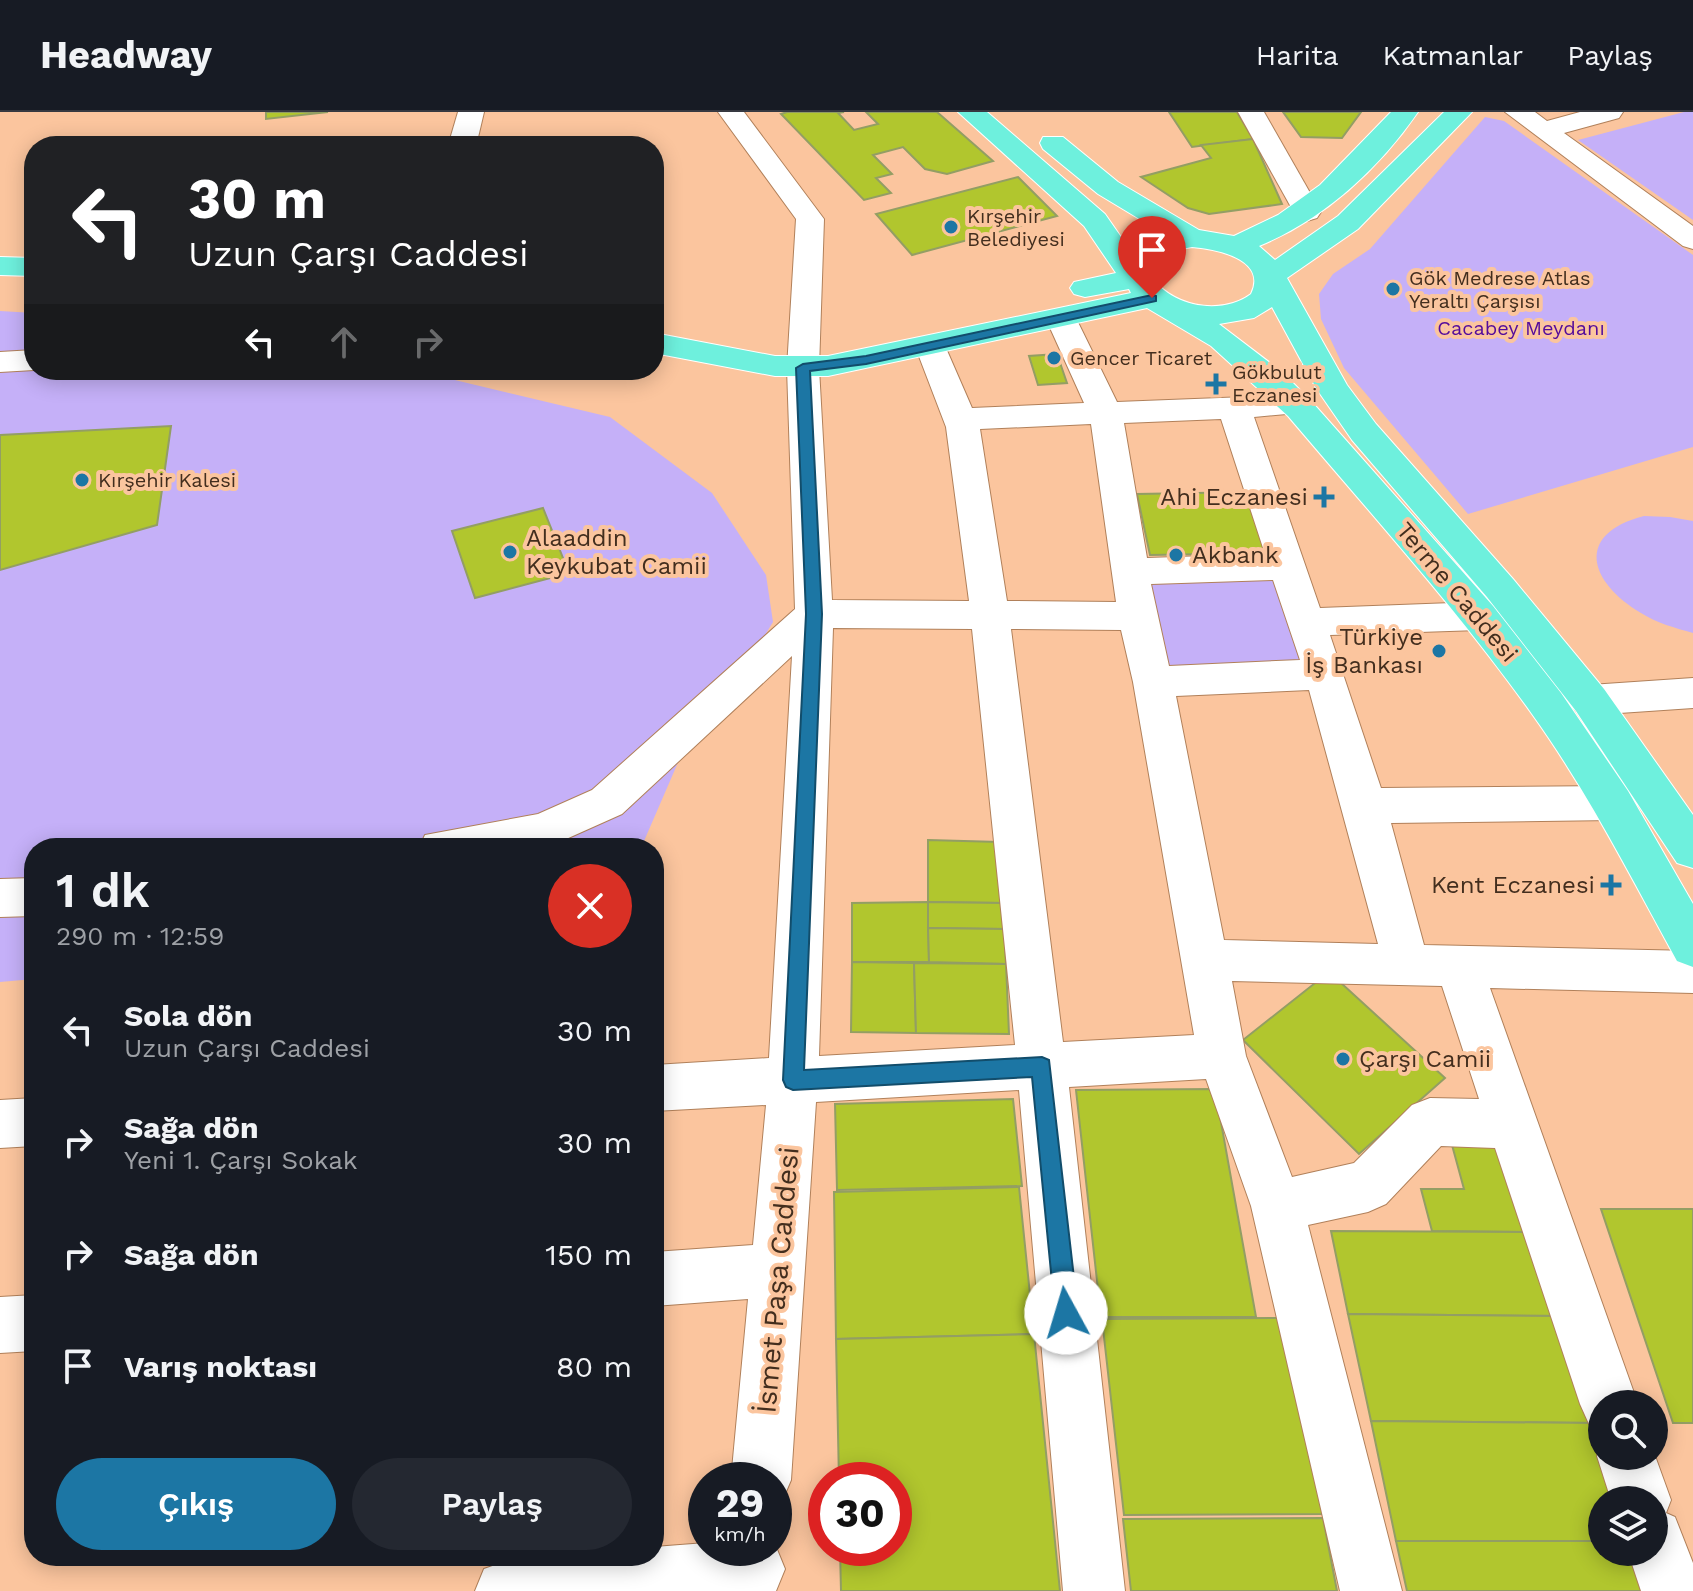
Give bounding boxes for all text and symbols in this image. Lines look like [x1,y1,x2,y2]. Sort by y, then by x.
text: Headway [40,33,212,77]
text: Harita [1256,39,1339,72]
text: Katmanlar [1383,39,1523,72]
text: Paylaş [1567,39,1653,72]
text: 30 m [188,166,326,232]
icon: left [56,168,160,272]
place label: Kırşehir Belediyesi [967,204,1065,251]
pin [1118,216,1186,298]
marker: Kırşehir Belediyesi [942,218,960,236]
icon: arrive [1130,228,1174,272]
text: Uzun Çarşı Caddesi [188,233,529,275]
place label: Gök Medrese Atlas Yeraltı Çarşısı [1409,266,1591,313]
marker: Gök Medrese Atlas Yeraltı Çarşısı [1384,280,1402,298]
park label: Cacabey Meydanı [1437,316,1605,340]
icon: left [238,320,282,364]
icon: ahead [322,320,366,364]
icon: right [406,320,450,364]
place label: Gencer Ticaret [1070,346,1213,370]
marker: Gencer Ticaret [1045,349,1063,367]
place label: Gökbulut Eczanesi [1232,360,1322,407]
marker: Gökbulut Eczanesi [1207,375,1225,393]
place label: Kırşehir Kalesi [98,468,236,492]
marker: Kırşehir Kalesi [73,471,91,489]
place label: Ahi Eczanesi [1160,483,1308,511]
marker: Ahi Eczanesi [1315,488,1333,506]
street label: Terme Caddesi [1391,517,1523,667]
place label: Alaaddin Keykubat Camii [526,524,707,580]
place label: Akbank [1192,541,1279,569]
marker: Alaaddin Keykubat Camii [501,543,519,561]
marker: Akbank [1167,546,1185,564]
place label: Türkiye İş Bankası [1305,623,1423,679]
marker: Türkiye İş Bankası [1430,642,1448,660]
text: 1 dk [56,862,150,919]
button: close [548,864,632,948]
place label: Kent Eczanesi [1431,871,1595,899]
marker: Kent Eczanesi [1602,876,1620,894]
text: 290 m · 12:59 [56,921,224,951]
text: Sola dön [124,998,252,1033]
icon: left [56,1008,100,1052]
text: 30 m [557,1013,632,1048]
text: Uzun Çarşı Caddesi [124,1033,370,1063]
place label: Çarşı Camii [1359,1045,1491,1073]
marker: Çarşı Camii [1334,1050,1352,1068]
text: Sağa dön [124,1110,259,1145]
icon: right [56,1120,100,1164]
text: 30 m [557,1125,632,1160]
text: Yeni 1. Çarşı Sokak [124,1145,358,1175]
street label: İsmet Paşa Caddesi [749,1145,806,1415]
icon: right [56,1232,100,1276]
text: Sağa dön [124,1237,259,1272]
text: 150 m [545,1237,632,1272]
position arrow [1024,1271,1108,1355]
icon: arrive [56,1344,100,1388]
text: Varış noktası [124,1349,317,1384]
text: 80 m [556,1349,632,1384]
map controls [1588,1390,1668,1566]
button: search [1588,1390,1668,1470]
button: Çıkış [56,1458,336,1550]
button: Paylaş [352,1458,632,1550]
speed limit sign: 30 [808,1462,912,1566]
text: 29 [716,1480,764,1527]
button: layers [1588,1486,1668,1566]
text: km/h [714,1522,766,1546]

